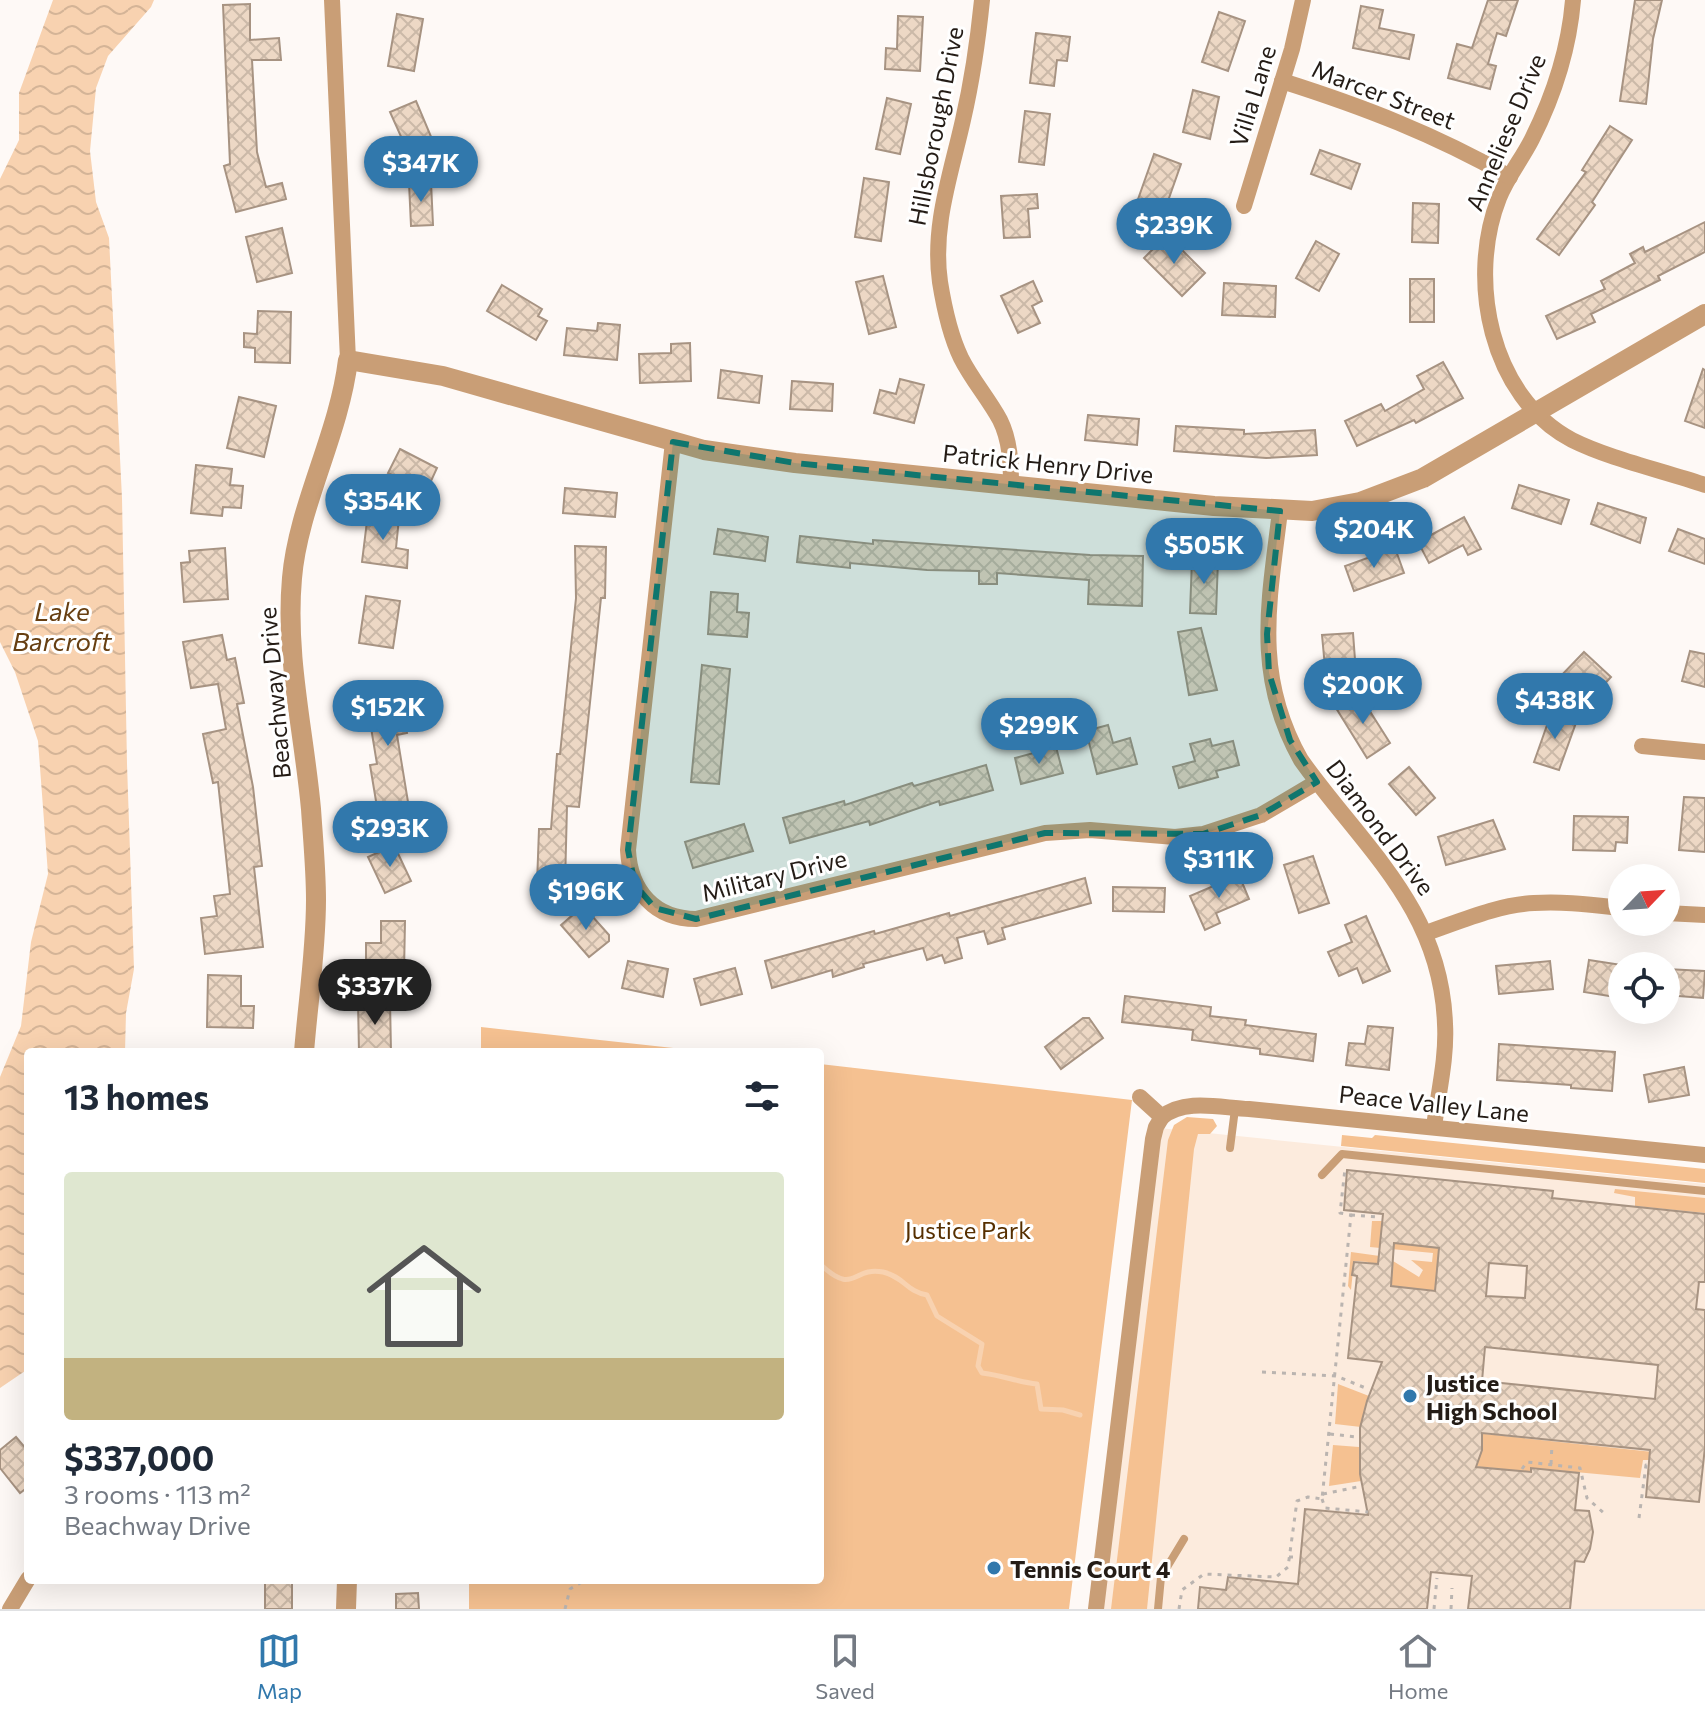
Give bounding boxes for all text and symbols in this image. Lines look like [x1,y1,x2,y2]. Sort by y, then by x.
street label: Hillsborough Drive [901,24,969,228]
street label: Villa Lane [1223,42,1281,150]
street label: Anneliese Drive [1459,49,1551,215]
street label: Marcer Street [1308,53,1460,135]
pin: $347K [365,136,477,204]
text: $347K [382,146,460,177]
pin: $239K [1118,198,1230,266]
text: $239K [1134,208,1214,239]
street label: Patrick Henry Drive [941,438,1155,488]
pin: $354K [327,474,439,542]
text: $354K [343,484,423,515]
pin: $204K [1318,502,1430,570]
text: $204K [1334,512,1414,543]
pin: $505K [1148,518,1260,586]
text: $505K [1164,528,1244,559]
water label: Lake Barcroft [12,595,113,656]
street label: Beachway Drive [252,606,296,780]
pin: $200K [1307,658,1419,726]
text: $200K [1322,668,1404,699]
pin: $438K [1499,673,1611,741]
pin: $152K [332,680,444,748]
text: $438K [1515,683,1595,714]
text: $152K [351,690,425,721]
pin: $299K [983,698,1095,766]
text: $299K [999,708,1079,739]
street label: Diamond Drive [1321,754,1441,900]
pin: $293K [334,801,446,869]
text: $293K [351,811,429,842]
pin: $311K [1163,832,1275,900]
text: $311K [1183,842,1255,873]
street label: Military Drive [699,843,849,907]
pin: $196K [530,864,642,932]
north arrow [1608,864,1680,936]
map controls [1608,864,1680,1024]
text: $196K [548,874,624,905]
button: locate [1608,952,1680,1024]
pin: $337K [319,959,431,1027]
text: $337K [336,969,414,1000]
icon: filters [740,1074,784,1118]
text: 13 homes [64,1075,209,1117]
street label: Peace Valley Lane [1337,1079,1531,1127]
park label: Justice Park [905,1215,1031,1244]
icon: home [352,1224,496,1368]
place label: Justice High School [1426,1368,1558,1425]
marker: Justice High School [1401,1387,1419,1405]
text: $337,000 [64,1436,214,1478]
text: 3 rooms · 113 m² [64,1478,251,1509]
text: Beachway Drive [64,1509,251,1540]
place label: Tennis Court 4 [1010,1554,1171,1583]
marker: Tennis Court 4 [985,1559,1003,1577]
tab: Map [257,1629,302,1704]
tab: Saved [815,1629,875,1704]
tab: Home [1388,1629,1448,1704]

